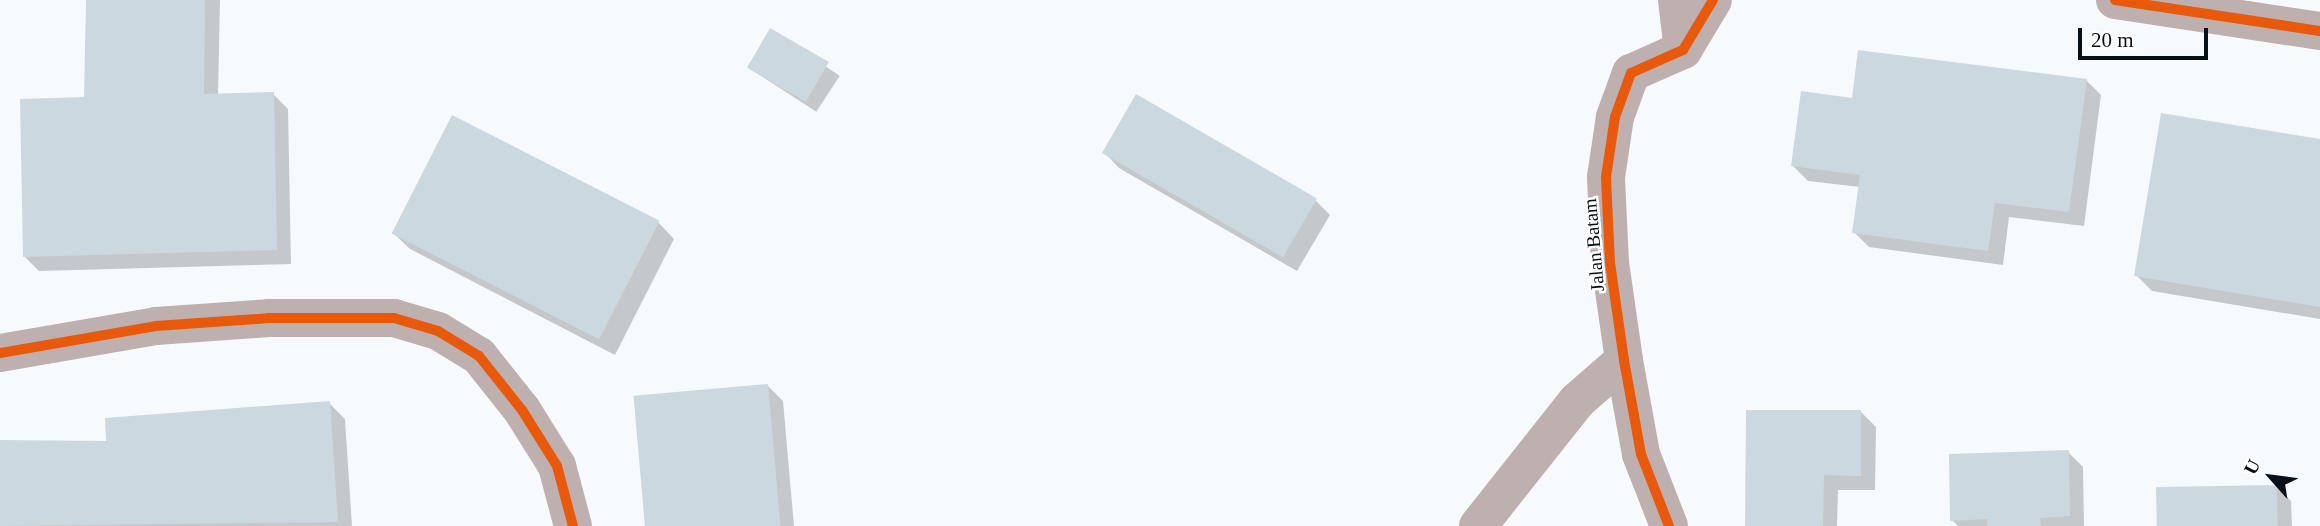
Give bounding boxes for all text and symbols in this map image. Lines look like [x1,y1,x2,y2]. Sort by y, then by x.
scale bar [2082,14,2212,58]
text: 20 m [2091,28,2134,52]
street label: Jalan Batam [1579,197,1609,293]
north arrow [2236,442,2306,512]
text: U [2240,456,2265,478]

